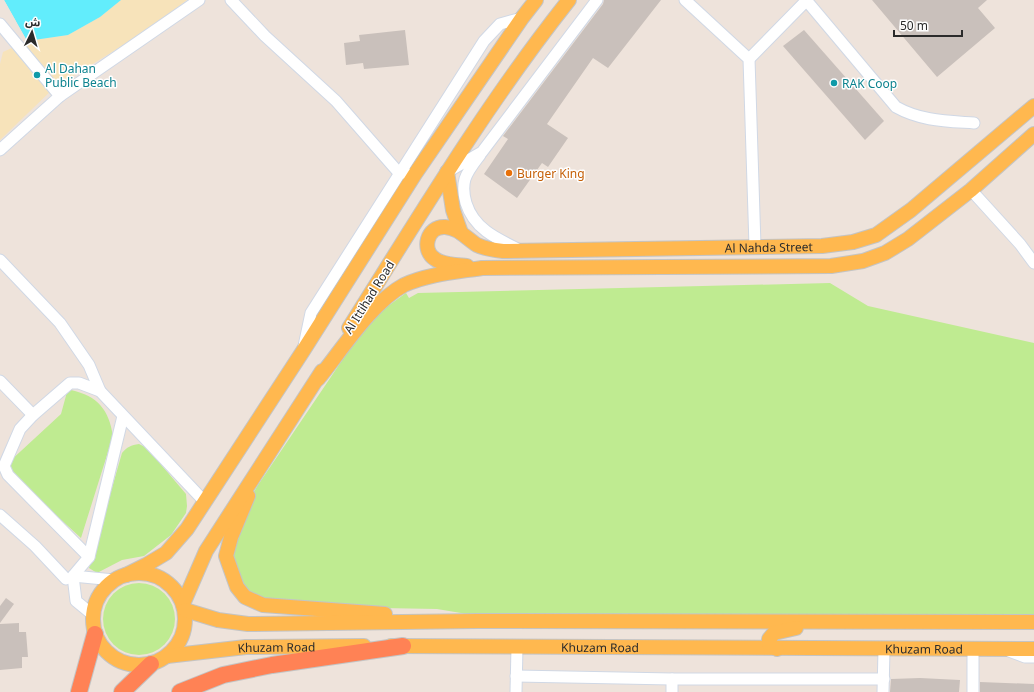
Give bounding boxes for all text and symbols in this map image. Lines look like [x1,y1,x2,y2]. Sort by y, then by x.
north arrow [12,12,52,52]
scale bar [894,12,962,38]
text: ش [25,13,41,30]
text: 50 m [900,17,928,34]
place label: Al Dahan Public Beach [45,60,117,91]
marker: Al Dahan Public Beach [32,70,42,80]
place label: RAK Coop [842,75,897,92]
marker: RAK Coop [829,78,839,88]
place label: Burger King [517,165,585,182]
marker: Burger King [504,168,514,178]
street label: Al Nahda Street [725,238,814,256]
street label: Al Ittihad Road [340,257,398,337]
street label: Khuzam Road [237,638,315,656]
street label: Khuzam Road [561,638,639,656]
street label: Khuzam Road [885,640,963,657]

